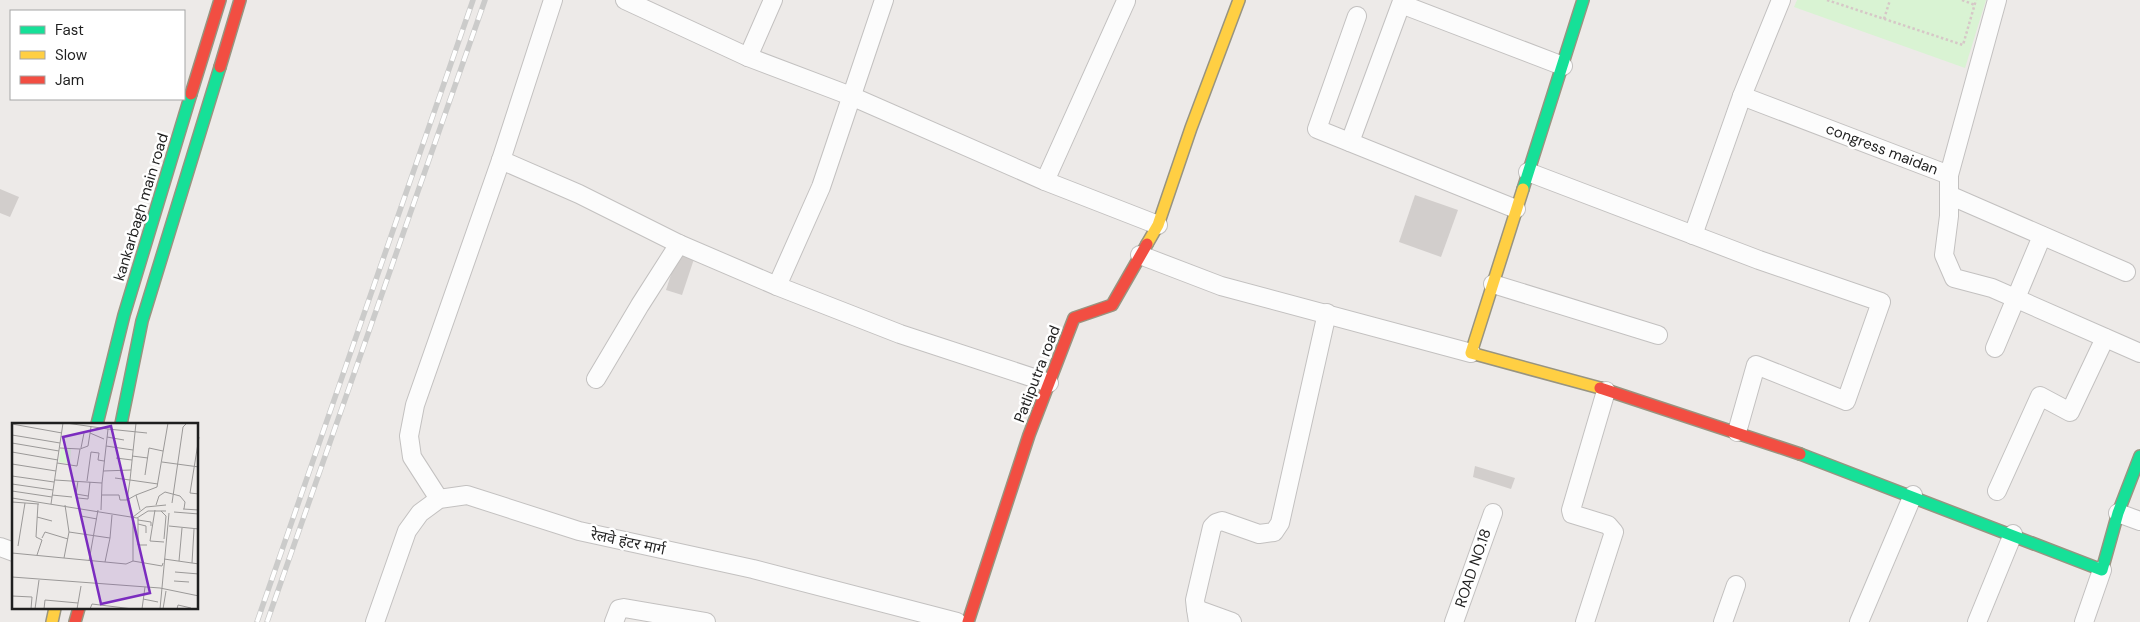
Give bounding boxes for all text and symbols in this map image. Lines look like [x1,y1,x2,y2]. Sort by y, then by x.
legend [10,10,185,100]
text: Fast [55,20,84,40]
text: Slow [55,45,88,65]
text: Jam [55,70,84,90]
street label: congress maidan [1823,118,1941,180]
street label: kankarbagh main road [109,131,173,283]
street label: Patliputra road [1009,323,1065,425]
inset map [12,423,199,610]
street label: रेलवे हंटर मार्ग [588,524,668,560]
street label: ROAD NO.18 [1450,526,1496,610]

